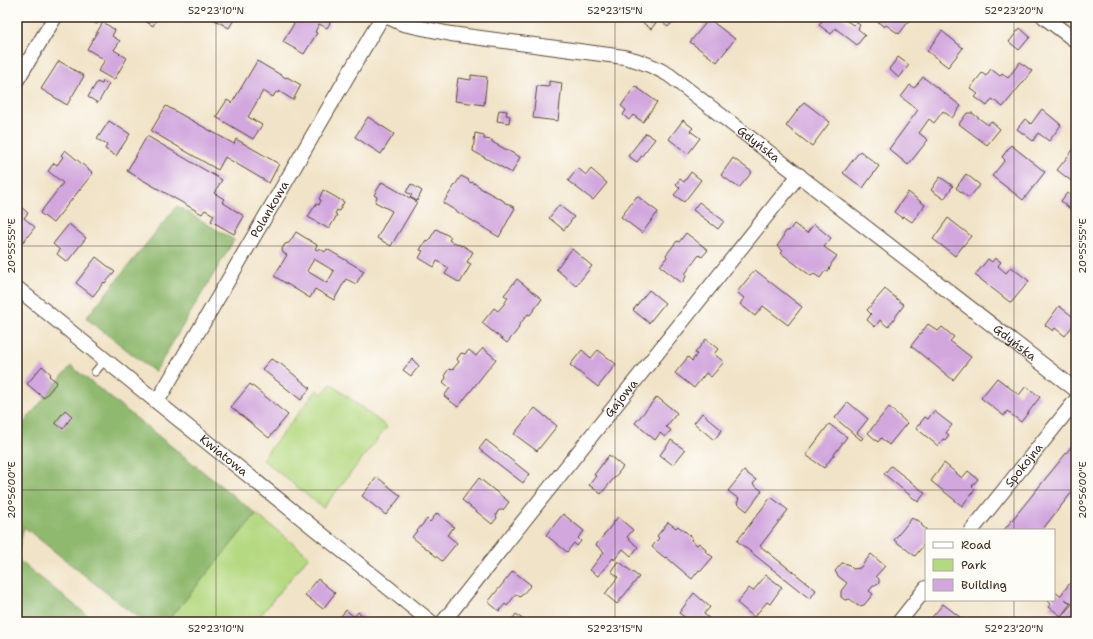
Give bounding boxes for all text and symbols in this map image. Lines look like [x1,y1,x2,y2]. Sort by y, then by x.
text: 52°23'10"N [188,4,244,17]
text: 52°23'15"N [587,4,643,17]
text: 52°23'20"N [985,4,1043,17]
street label: Gdyńska [734,123,784,166]
street label: Polankowa [247,178,293,241]
text: 20°55'55"E [5,218,18,274]
text: 20°55'55"E [1076,218,1089,274]
street label: Gdyńska [990,321,1040,365]
street label: Gajowa [601,376,642,421]
street label: Kwiatowa [196,431,252,480]
street label: Spokojna [1001,440,1047,490]
text: 20°56'00"E [5,461,18,519]
text: 20°56'00"E [1076,461,1089,519]
legend [925,529,1055,601]
text: Road [961,537,992,553]
text: Park [961,557,987,573]
text: Building [961,577,1007,593]
text: 52°23'10"N [188,622,244,635]
text: 52°23'15"N [587,622,643,635]
text: 52°23'20"N [985,622,1043,635]

